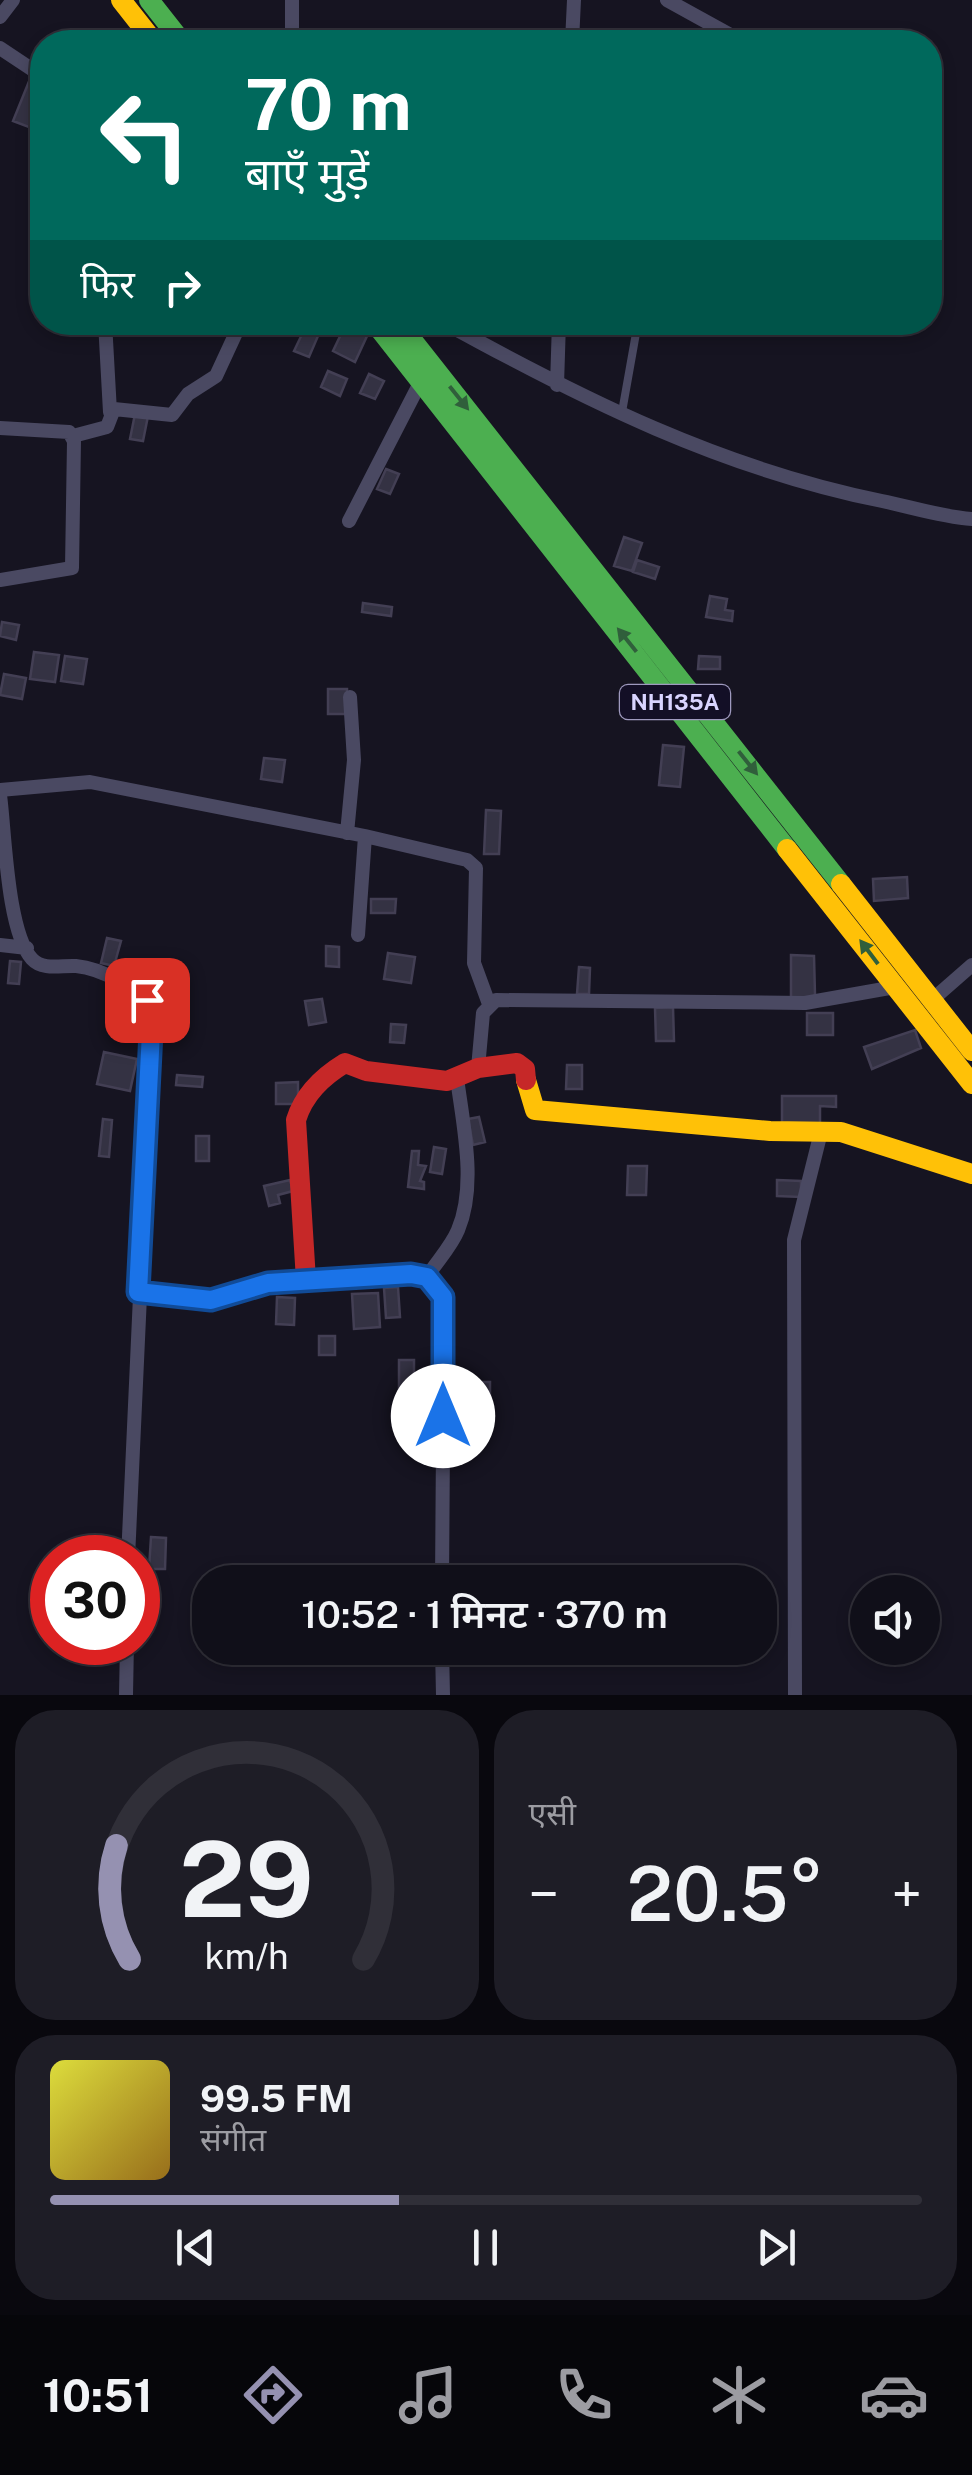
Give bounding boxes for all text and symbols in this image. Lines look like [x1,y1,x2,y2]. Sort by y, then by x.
text: 70 m [245,63,412,146]
icon: left [80,70,210,200]
text: बाएँ मुड़ें [245,147,369,200]
icon: right [155,260,210,315]
text: फिर [80,262,135,307]
one-way arrow [448,386,469,411]
one-way arrow [617,628,638,653]
road number: NH135A [620,685,730,719]
one-way arrow [737,750,758,775]
one-way arrow [860,939,880,965]
pin [105,958,190,1043]
icon: arrive [120,973,175,1028]
position arrow [391,1364,495,1468]
speed limit sign: 30 [30,1535,160,1665]
map controls [850,1575,940,1665]
button: sound [850,1575,940,1665]
text: 10:52 · 1 मिनट · 370 m [301,1592,668,1637]
text: एसी [529,1795,576,1832]
text: 29 [179,1818,314,1940]
text: 20.5° [627,1850,824,1938]
text: − [529,1862,559,1926]
text: + [892,1862,922,1926]
text: km/h [205,1935,289,1977]
text: 99.5 FM [200,2076,353,2121]
text: संगीत [200,2121,266,2158]
icon: previous [168,2220,223,2275]
icon: pause [458,2220,513,2275]
icon: next [749,2220,804,2275]
icon: directions [238,2360,308,2430]
icon: music [393,2360,463,2430]
icon: phone [549,2360,619,2430]
icon: climate [704,2360,774,2430]
icon: car [859,2360,929,2430]
text: 10:51 [43,2369,153,2422]

